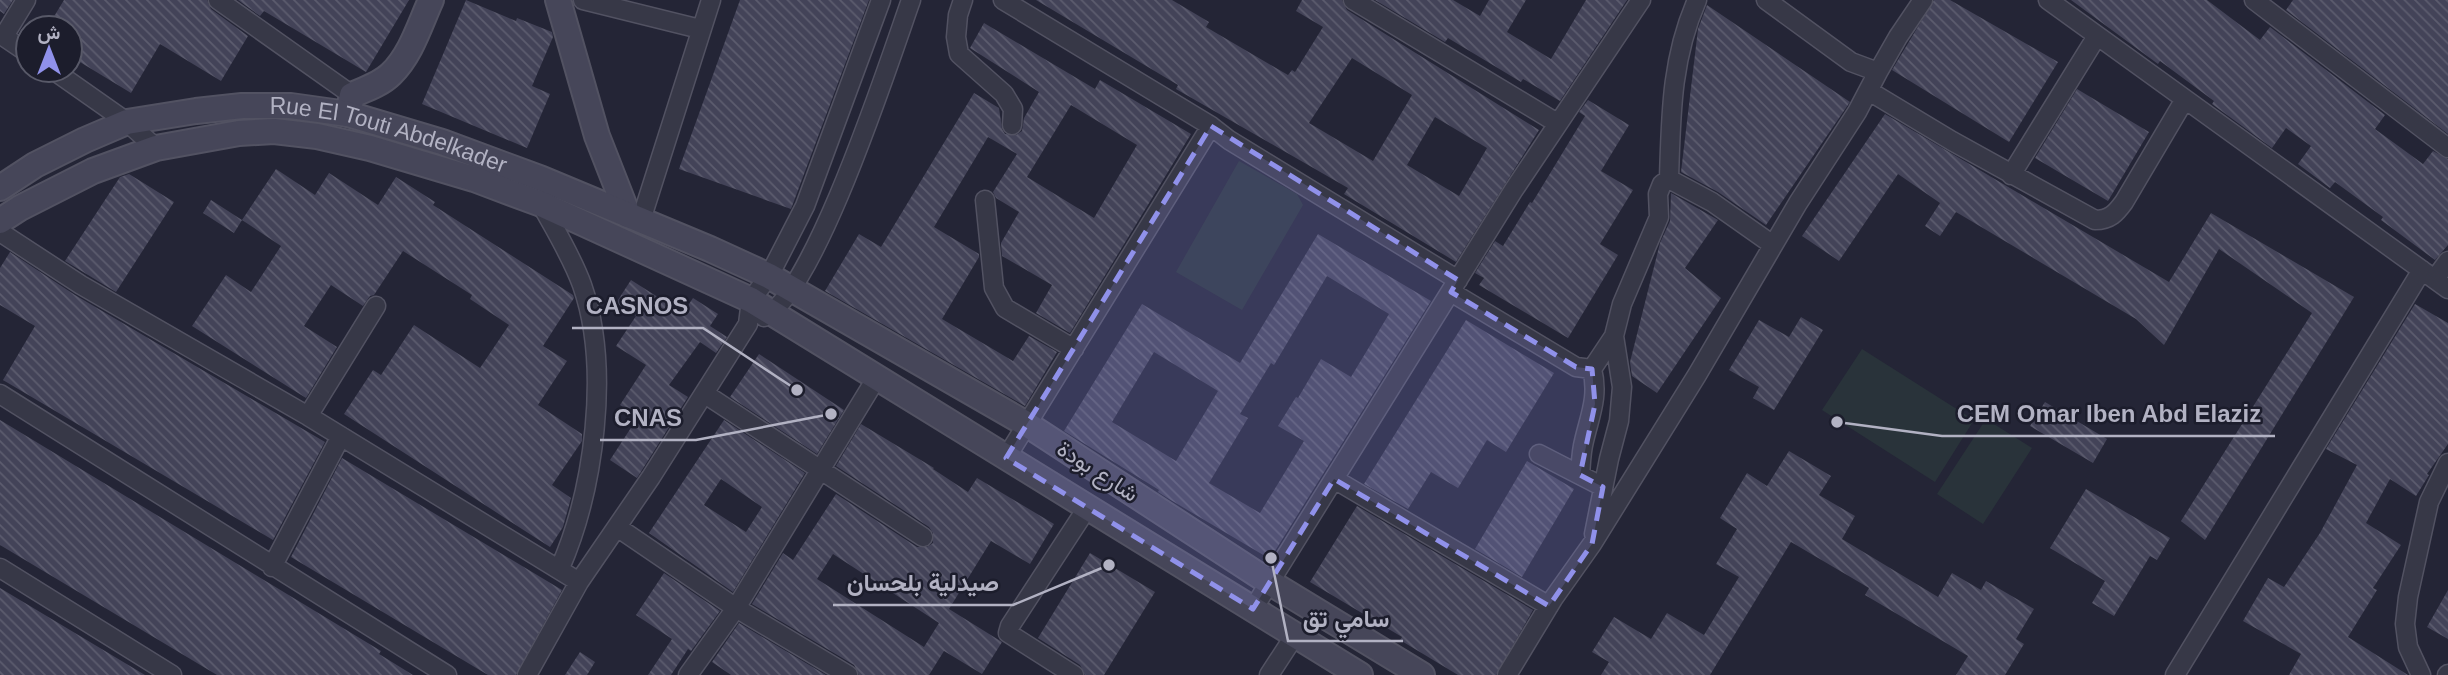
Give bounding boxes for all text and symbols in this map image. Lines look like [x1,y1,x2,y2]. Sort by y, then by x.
north arrow [14,14,84,84]
text: ش [38,22,61,44]
street label: Rue El Touti Abdelkader [270,92,511,178]
callout: CASNOS [572,283,703,328]
text: CASNOS [586,292,688,319]
callout: CEM Omar Iben Abd Elaziz [1942,391,2275,436]
callout: CNAS [600,395,696,440]
text: CEM Omar Iben Abd Elaziz [1957,400,2261,427]
text: CNAS [614,404,682,431]
street label: شارع بودة [1051,435,1143,509]
callout: صيدلية بلحسان [833,560,1013,605]
text: صيدلية بلحسان [847,569,999,597]
callout: سامي تق [1288,596,1403,641]
text: سامي تق [1303,605,1389,639]

